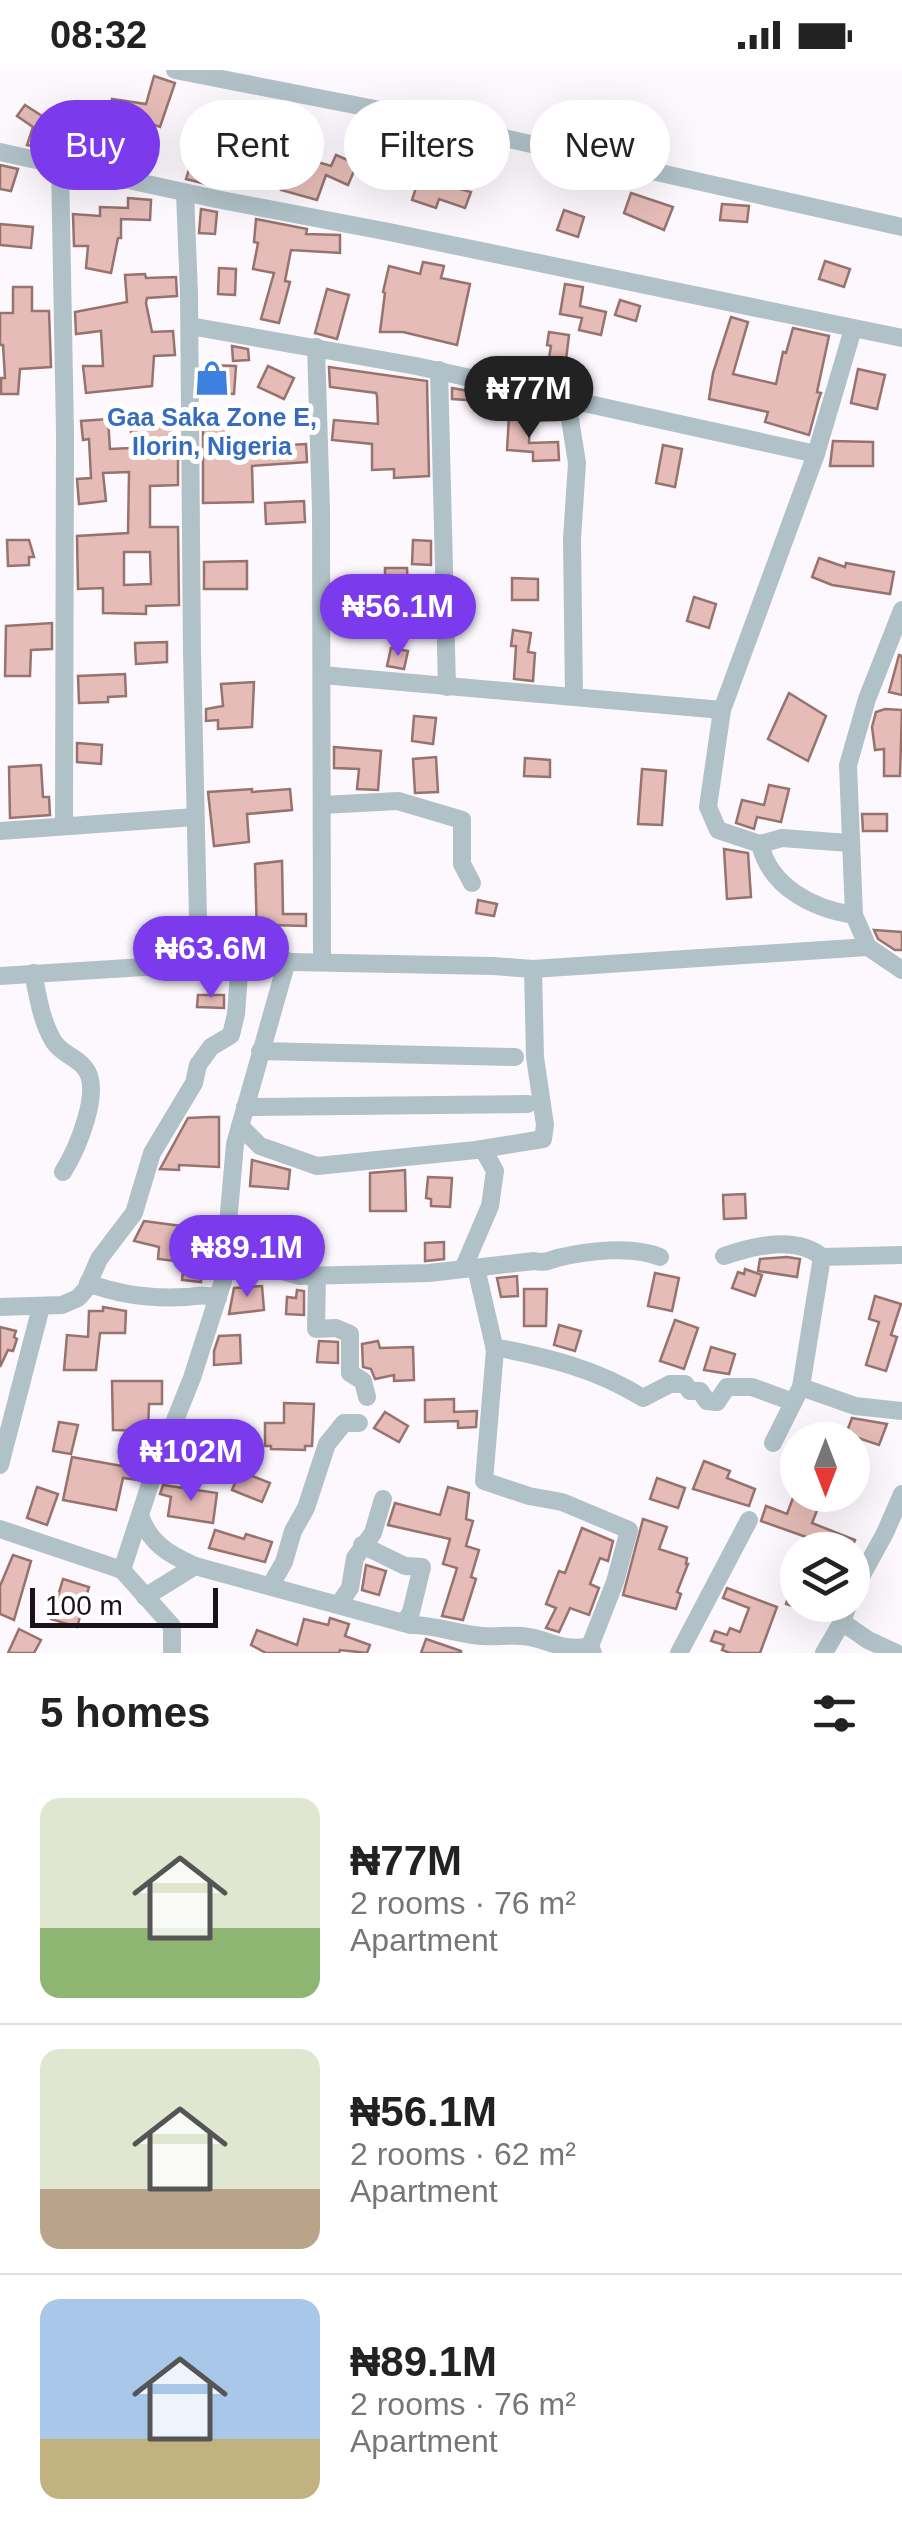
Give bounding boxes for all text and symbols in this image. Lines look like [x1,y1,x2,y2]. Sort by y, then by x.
text: 08:32 [50,14,147,56]
chip: Buy [30,100,160,190]
chip: Rent [180,100,324,190]
chip: Filters [344,100,510,190]
chip: New [530,100,670,190]
pin: ₦77M [470,356,588,441]
shop icon: Gaa Saka Zone E, Ilorin, Nigeria [193,359,231,397]
text: ₦77M [486,370,572,406]
place label: Gaa Saka Zone E, Ilorin, Nigeria [107,403,317,460]
pin: ₦56.1M [317,574,479,659]
text: ₦56.1M [342,588,454,624]
pin: ₦63.6M [130,916,292,1001]
text: ₦63.6M [155,930,267,966]
pin: ₦89.1M [166,1215,328,1300]
text: ₦89.1M [191,1229,303,1265]
pin: ₦102M [121,1419,261,1504]
north arrow [780,1422,870,1512]
map controls [780,1422,870,1622]
text: ₦102M [139,1433,243,1469]
button: layers [780,1532,870,1622]
scale bar [30,1583,218,1628]
text: 100 m [45,1590,123,1621]
icon: filters [807,1686,862,1741]
text: 5 homes [40,1689,210,1736]
text: ₦77M [350,1837,462,1884]
icon: home [120,1838,240,1958]
text: 2 rooms · 76 m² [350,1885,576,1921]
text: Apartment [350,1922,498,1958]
text: ₦56.1M [350,2088,497,2135]
icon: home [120,2089,240,2209]
text: 2 rooms · 62 m² [350,2136,576,2172]
text: Apartment [350,2173,498,2209]
text: ₦89.1M [350,2338,497,2385]
icon: home [120,2339,240,2459]
text: 2 rooms · 76 m² [350,2386,576,2422]
text: Apartment [350,2423,498,2459]

